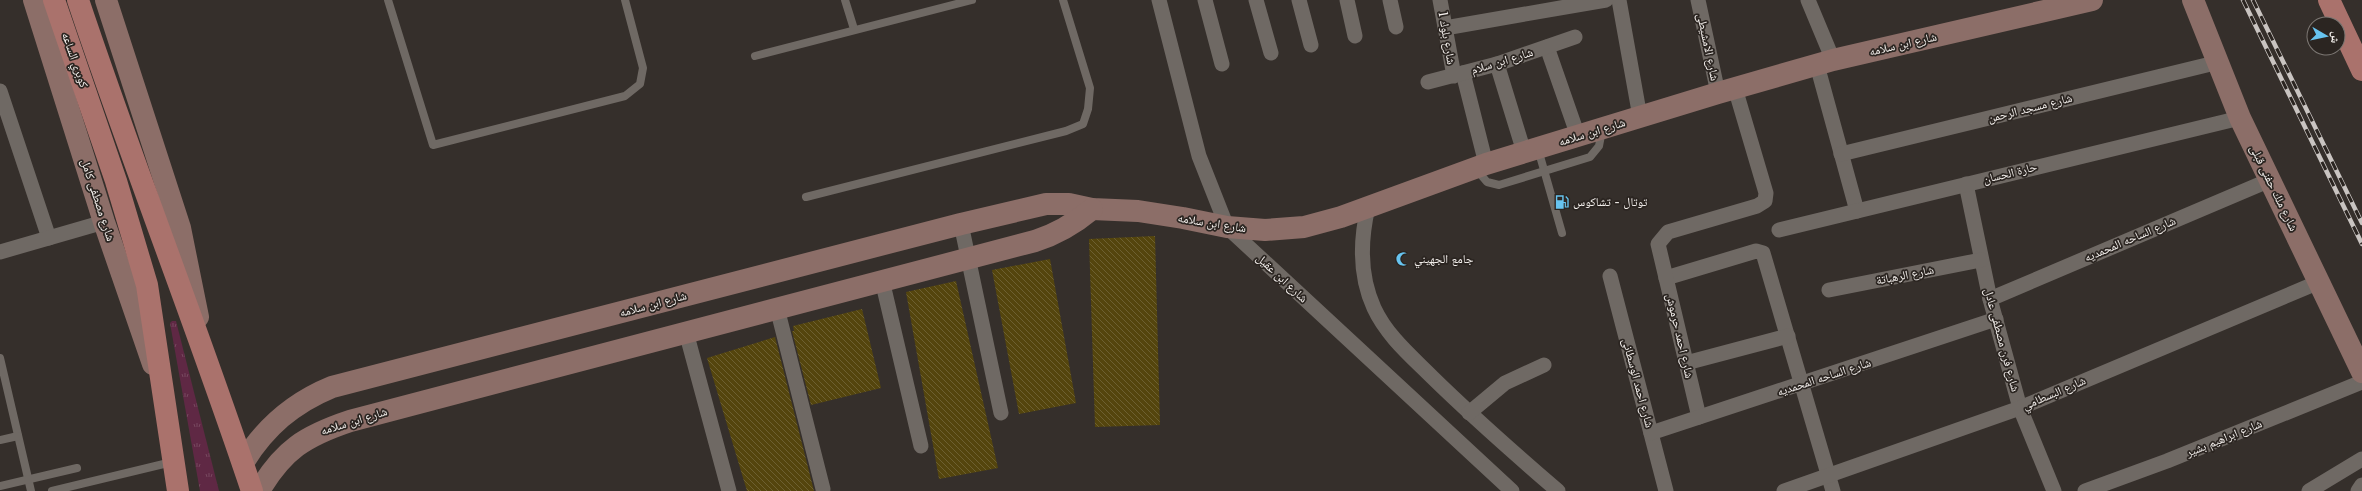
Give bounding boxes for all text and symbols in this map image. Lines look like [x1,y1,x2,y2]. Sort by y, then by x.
street label: شارع بلوك 1 [1434,10,1460,66]
street label: شارع الامشيطى [1693,12,1723,82]
north arrow [2306,16,2346,56]
street label: شارع ابن سلامه [1868,28,1939,60]
street label: كوبري الساعه [56,30,92,90]
text: ش [2327,31,2344,45]
street label: شارع ابن سلام [1469,44,1535,78]
street label: شارع مسجد الرحمن [1986,90,2074,126]
street label: شارع ابن سلامه [1557,114,1627,150]
street label: شارع ملك حفنى قبلى [2246,142,2302,234]
street label: شارع مصطفى كامل [77,157,119,243]
street label: حارة الحسان [1981,158,2039,186]
fuel station icon: توتال - تشاكوس [1554,194,1570,210]
place label: توتال - تشاكوس [1573,194,1648,209]
street label: شارع ابن سلامه [1177,210,1247,236]
street label: شارع الساحه المحمديه [2082,213,2178,265]
street label: شارع ابن عقيل [1253,250,1311,306]
mosque icon: جامع الجهيني [1395,251,1411,267]
place label: جامع الجهيني [1414,251,1474,269]
street label: شارع الرهباتة [1875,262,1935,288]
street label: شارع فرن مصطفى عادل [1980,286,2024,394]
street label: شارع ابن سلامه [618,287,688,321]
street label: شارع احمد حرموش [1662,292,1698,380]
street label: شارع احمد الوسطانى [1618,337,1658,430]
street label: شارع الساحه المحمديه [1775,354,1873,400]
street label: شارع البسطامي [2020,372,2089,415]
street label: شارع ابن سلامه [319,403,389,439]
street label: شارع ابراهيم بشير [2183,415,2265,461]

